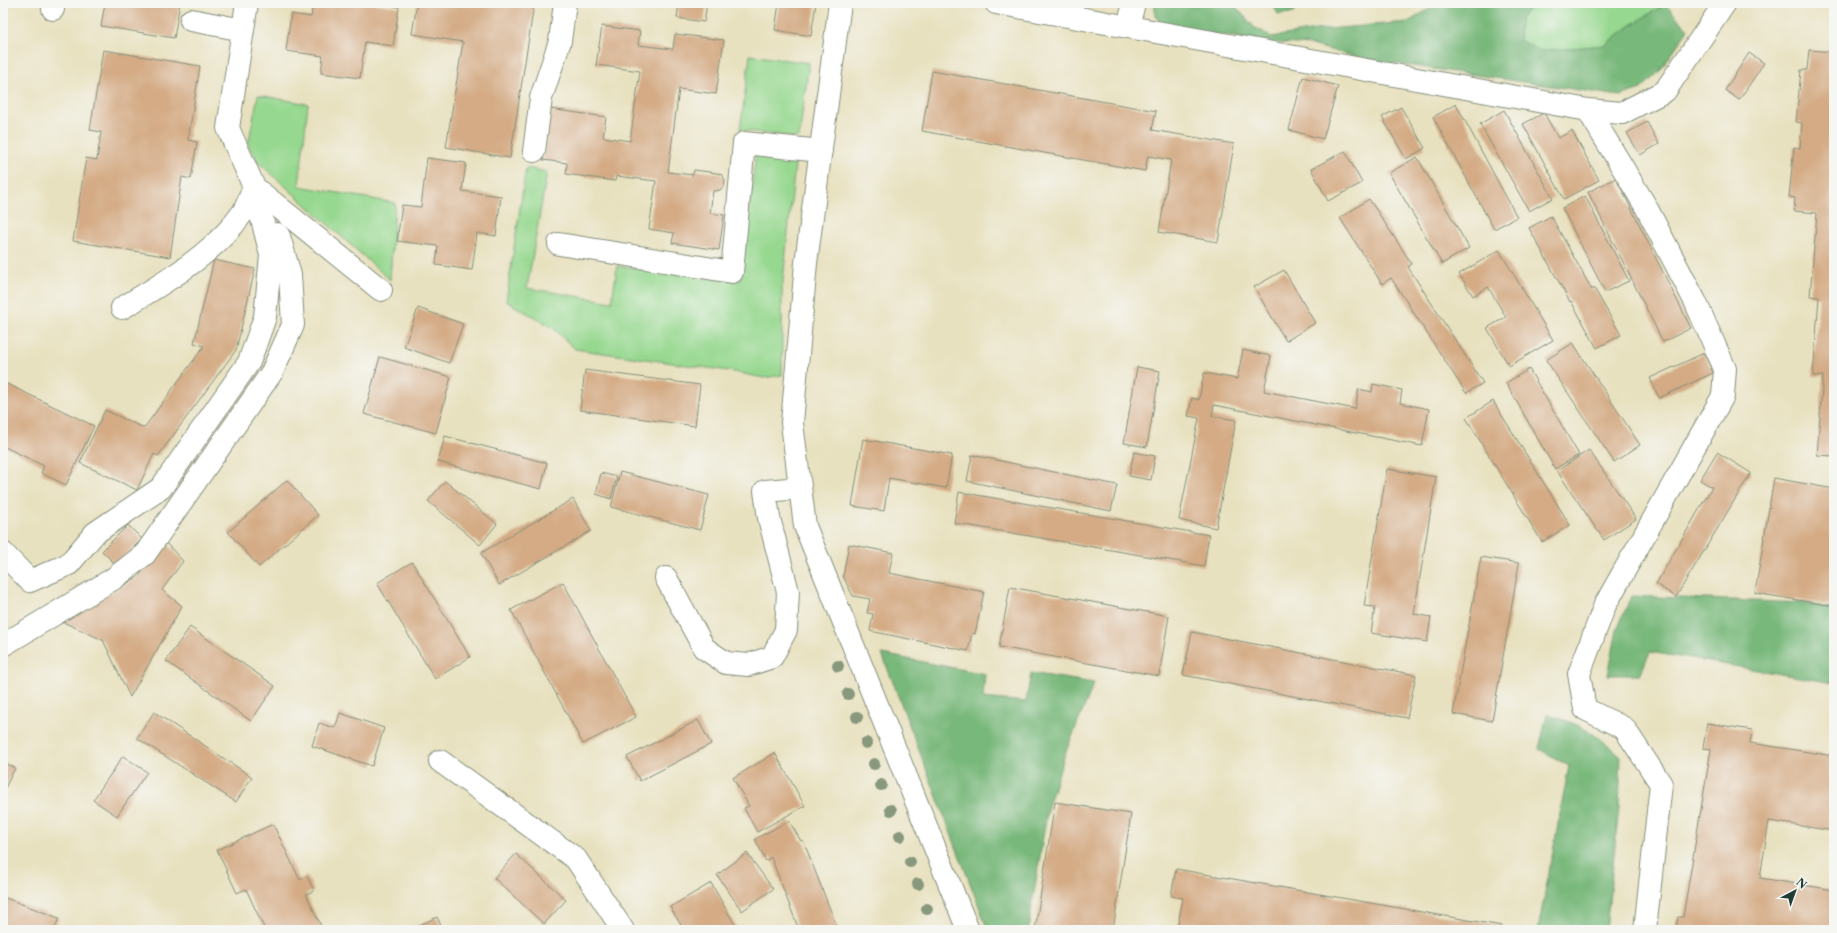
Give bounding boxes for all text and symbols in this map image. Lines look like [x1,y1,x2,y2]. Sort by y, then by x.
north arrow [1775,871,1815,911]
text: N [1793,875,1810,892]

